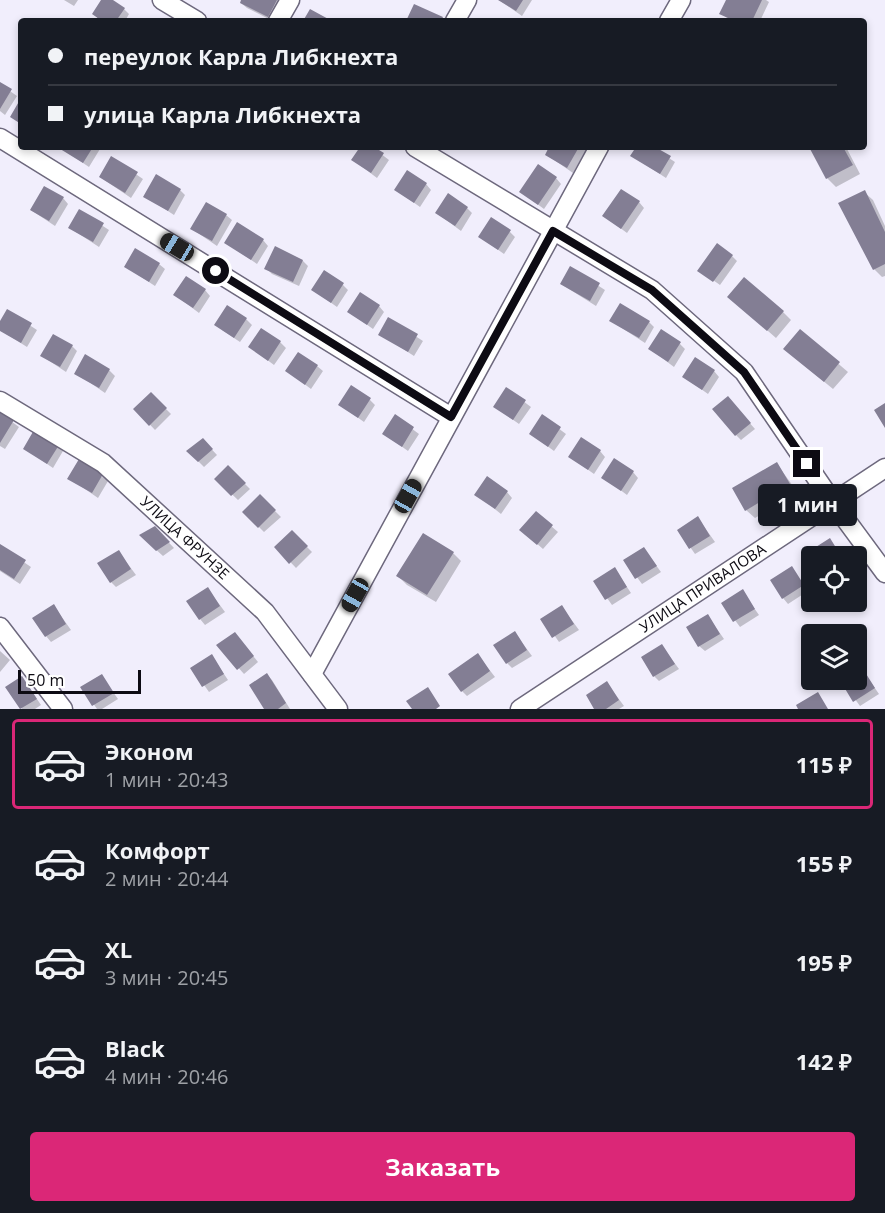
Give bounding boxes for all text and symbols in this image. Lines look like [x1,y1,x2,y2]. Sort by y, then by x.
text: переулок Карла Либкнехта [84,41,398,71]
text: улица Карла Либкнехта [84,99,361,129]
car [157,230,197,264]
route start [202,257,229,284]
route end [793,450,820,477]
car [391,476,425,516]
callout: 1 мин [758,485,856,527]
street label: УЛИЦА ФРУНЗЕ [136,491,234,583]
text: 1 мин [777,491,838,518]
street label: УЛИЦА ПРИВАЛОВА [635,538,770,637]
map controls [801,546,867,690]
button: locate [801,546,867,612]
car [338,575,372,615]
button: layers [801,624,867,690]
scale bar [18,667,141,694]
text: 50 m [27,669,64,691]
text: Эконом [105,736,194,766]
icon: car [33,737,87,791]
text: 115 ₽ [796,749,852,779]
text: 1 мин · 20:43 [105,766,228,793]
text: Комфорт [105,835,210,865]
icon: car [33,836,87,890]
text: 155 ₽ [796,848,852,878]
text: 2 мин · 20:44 [105,865,228,892]
text: XL [105,934,132,964]
icon: car [33,935,87,989]
text: 195 ₽ [796,947,852,977]
text: 3 мин · 20:45 [105,964,228,991]
text: Black [105,1033,165,1063]
icon: car [33,1034,87,1088]
text: 142 ₽ [796,1046,852,1076]
text: 4 мин · 20:46 [105,1063,228,1090]
button: Заказать [30,1132,855,1201]

